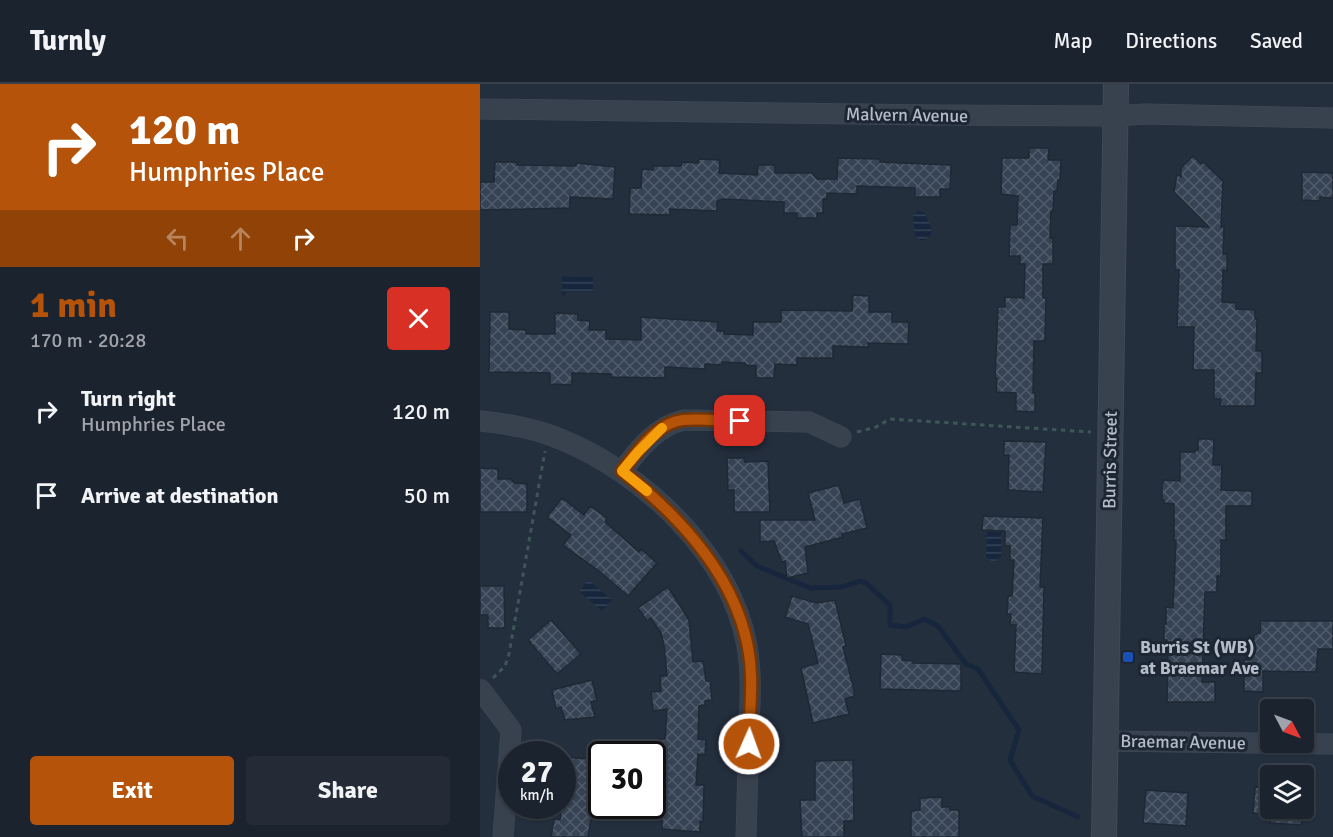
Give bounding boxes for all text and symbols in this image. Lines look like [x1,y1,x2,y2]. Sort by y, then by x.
text: Turnly [30,24,106,58]
text: Map [1054,28,1092,54]
text: Directions [1125,28,1217,54]
text: Saved [1250,28,1303,54]
street label: Malvern Avenue [846,103,968,127]
text: 120 m [129,105,240,156]
icon: right [30,108,108,186]
text: Humphries Place [129,156,324,189]
icon: left [161,222,194,255]
icon: ahead [224,222,257,255]
icon: right [287,222,320,255]
text: 1 min [30,283,117,328]
button: close [387,287,450,350]
text: 170 m · 20:28 [30,328,146,353]
text: Turn right [81,385,176,412]
icon: right [30,395,63,428]
pin [714,395,765,446]
text: 120 m [392,398,450,425]
icon: arrive [723,404,756,437]
street label: Burris Street [1098,411,1122,509]
text: Humphries Place [81,412,226,437]
icon: arrive [30,479,63,512]
text: Arrive at destination [81,482,278,509]
text: 50 m [404,482,450,509]
place label: Burris St (WB) at Braemar Ave [1140,636,1259,679]
marker: Burris St (WB) at Braemar Ave [1121,650,1135,664]
north arrow [1260,699,1314,753]
map controls [1260,699,1314,819]
position arrow [717,712,781,776]
street label: Braemar Avenue [1120,730,1246,754]
speed limit sign: 30 [588,741,666,819]
text: 27 [521,754,553,791]
button: Exit [30,756,234,825]
button: Share [246,756,450,825]
button: layers [1260,765,1314,819]
text: km/h [520,786,554,804]

